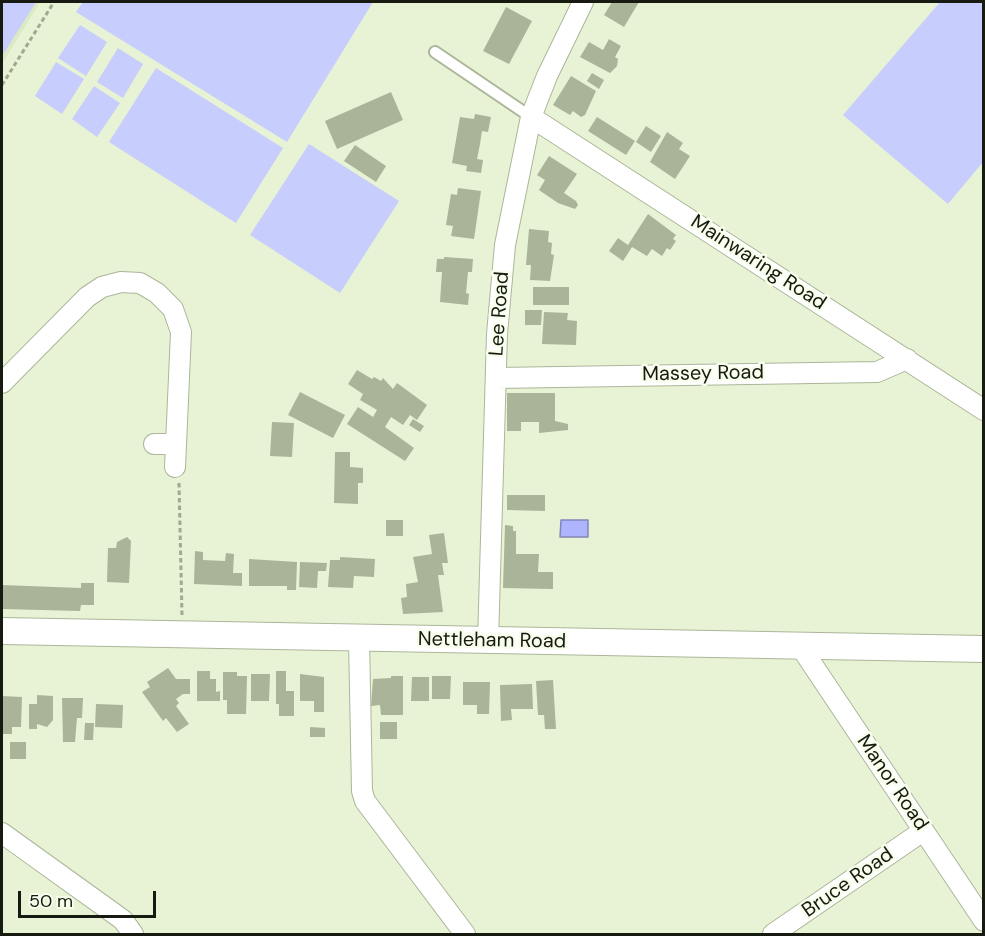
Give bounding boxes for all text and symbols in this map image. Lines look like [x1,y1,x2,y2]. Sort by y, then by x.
street label: Mainwaring Road [686,210,830,316]
street label: Lee Road [485,271,515,357]
street label: Massey Road [642,361,764,387]
street label: Nettleham Road [418,628,566,654]
street label: Manor Road [851,731,933,835]
street label: Bruce Road [798,843,898,923]
scale bar [21,879,159,917]
text: 50 m [29,889,73,913]

